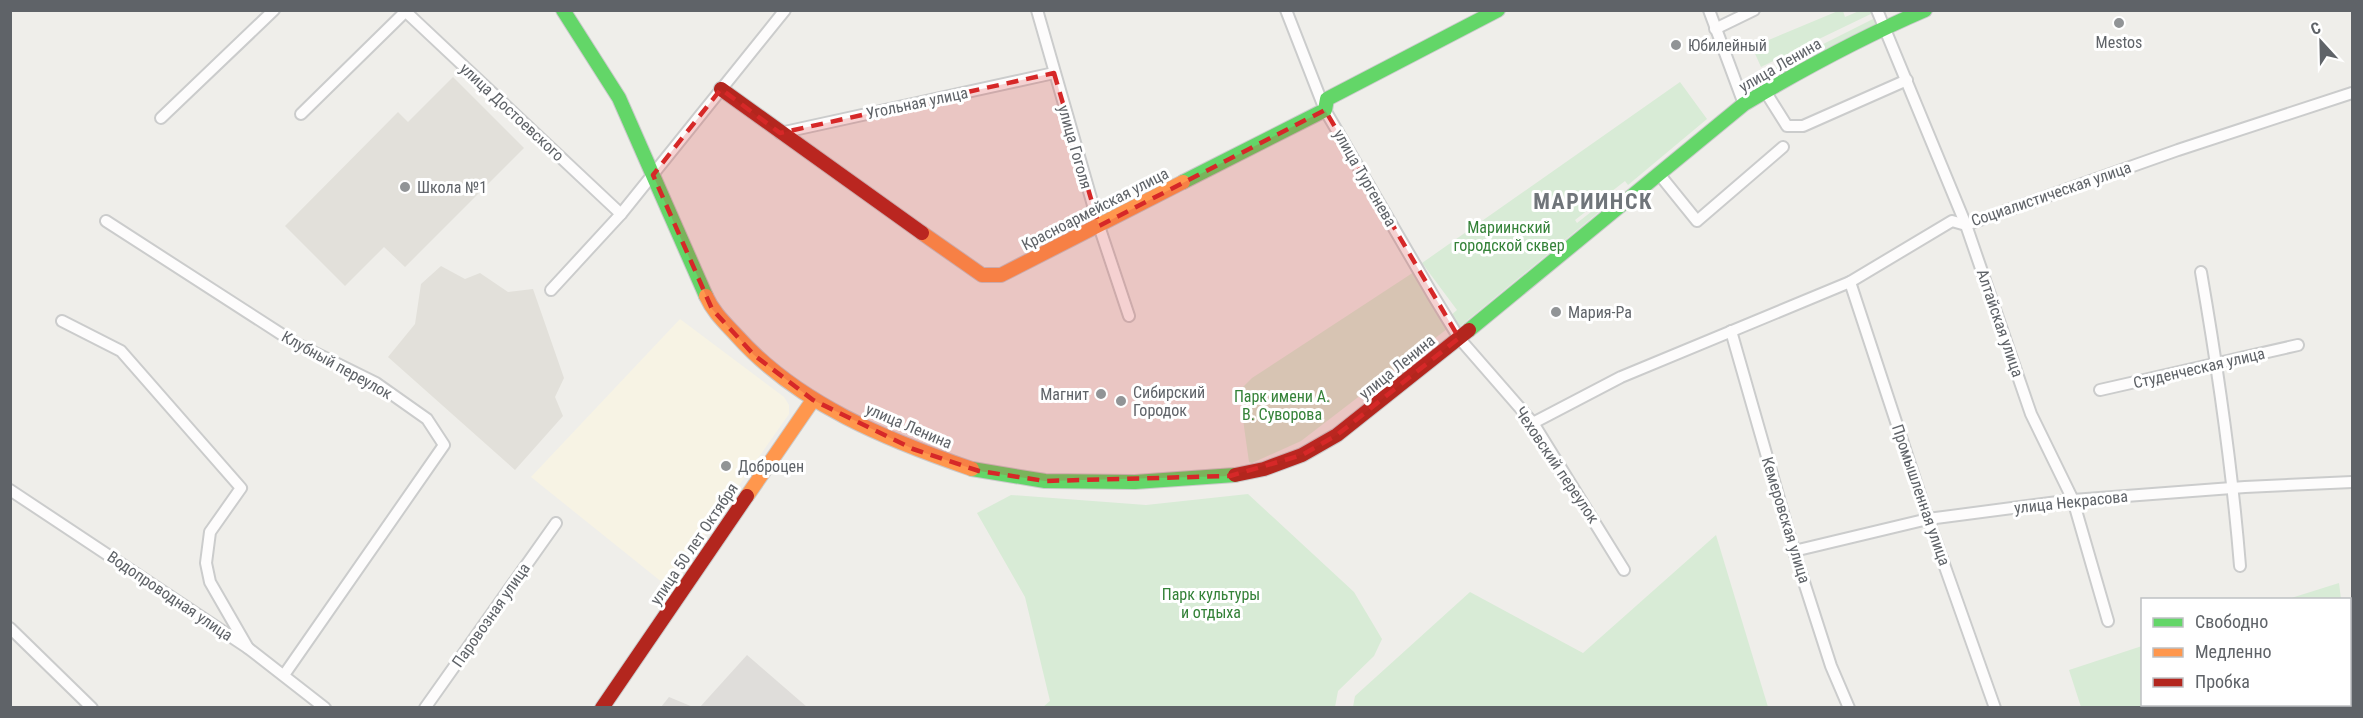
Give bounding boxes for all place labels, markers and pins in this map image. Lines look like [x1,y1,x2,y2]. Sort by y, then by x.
marker: Mestos [2112,16,2126,30]
place label: Mestos [2096,33,2142,52]
place label: Юбилейный [1688,36,1767,55]
marker: Юбилейный [1669,38,1683,52]
place label: Школа №1 [417,178,487,197]
marker: Школа №1 [398,180,412,194]
place label: Мария-Ра [1568,303,1632,322]
marker: Мария-Ра [1549,305,1563,319]
place label: Сибирский Городок [1133,383,1205,420]
place label: Магнит [1040,385,1089,404]
marker: Магнит [1094,387,1108,401]
marker: Сибирский Городок [1114,394,1128,408]
place label: Доброцен [738,457,804,476]
marker: Доброцен [719,459,733,473]

